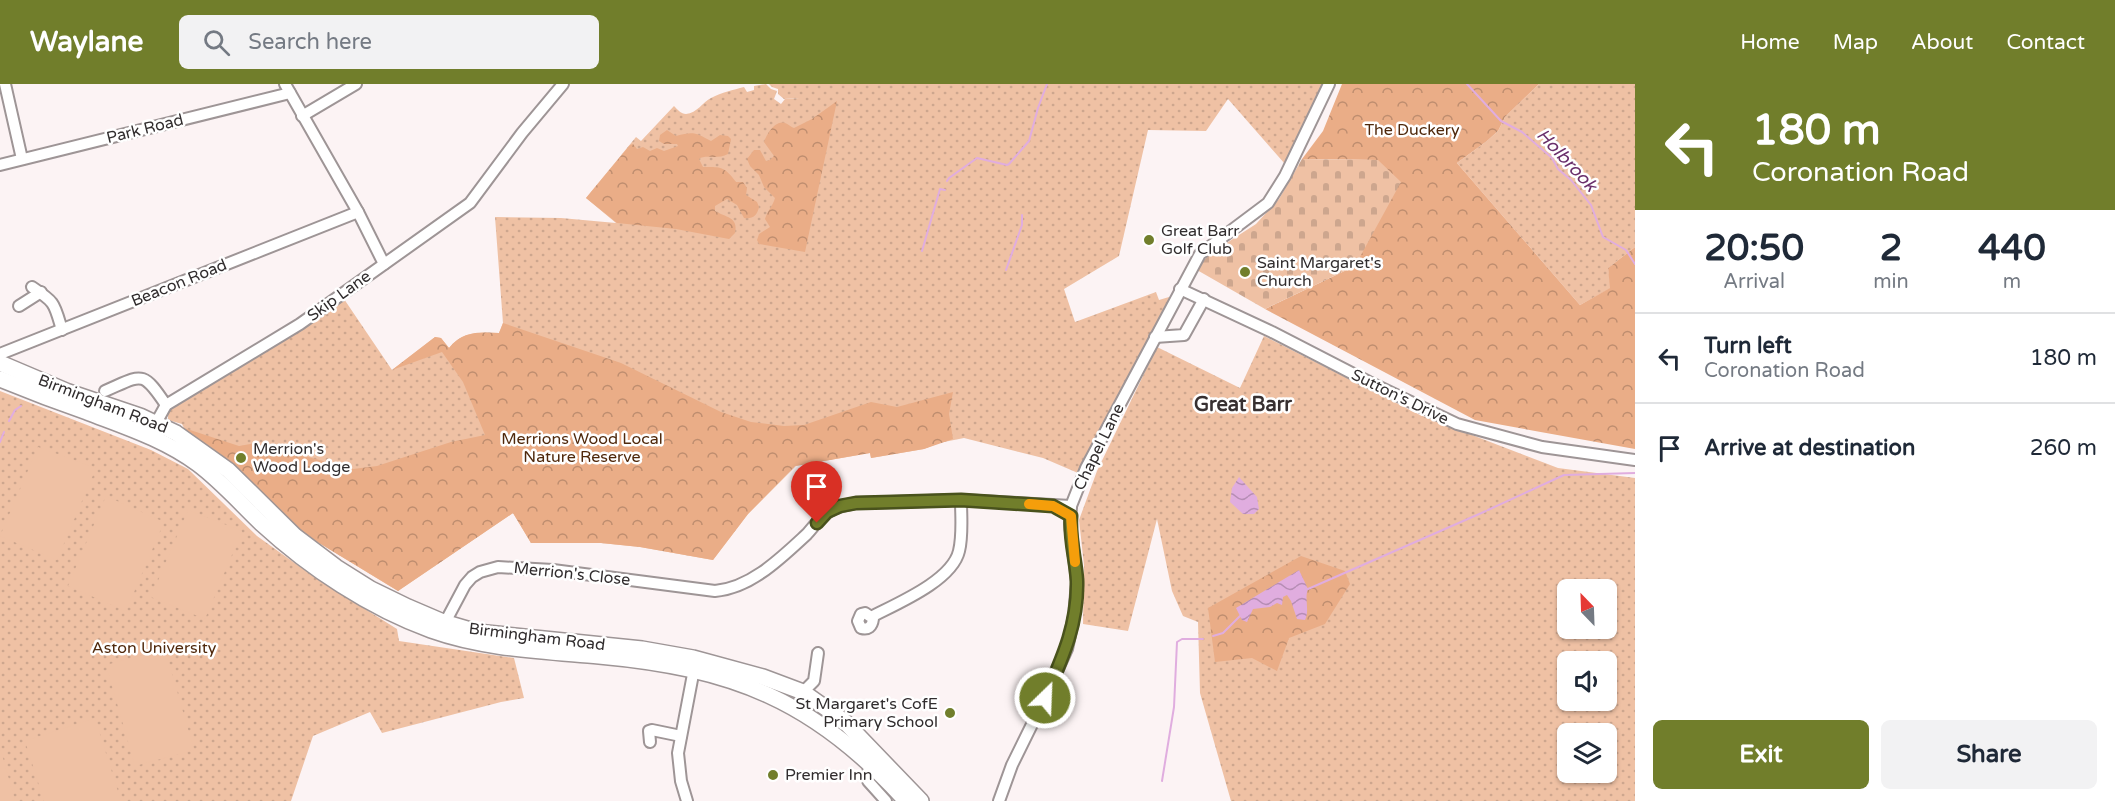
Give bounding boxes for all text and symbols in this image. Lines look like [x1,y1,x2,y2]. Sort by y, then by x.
search box [179,15,599,69]
text: Waylane [30,25,143,59]
icon: search [200,26,233,59]
text: Search here [248,29,372,55]
text: Home [1740,30,1800,55]
text: Map [1833,30,1878,55]
text: About [1911,30,1973,55]
text: Contact [2006,30,2085,55]
text: 180 m [1752,105,1881,156]
icon: left [1653,108,1731,186]
street label: Park Road [104,110,186,148]
park label: The Duckery [1364,120,1460,140]
water label: Holbrook [1532,124,1603,197]
text: Coronation Road [1752,156,1969,189]
place label: Great Barr Golf Club [1161,221,1240,259]
text: 20:50 [1704,227,1804,270]
text: 2 [1880,227,1902,270]
text: 440 [1978,227,2046,270]
marker: Great Barr Golf Club [1142,233,1156,247]
place label: Saint Margaret's Church [1257,253,1381,291]
street label: Beacon Road [128,255,230,311]
marker: Saint Margaret's Church [1238,265,1252,279]
street label: Skip Lane [303,266,375,326]
text: Arrival [1723,270,1785,294]
text: min [1873,270,1909,294]
text: m [2003,270,2021,294]
text: Turn left [1704,333,1792,359]
icon: left [1653,342,1686,375]
text: 180 m [2030,345,2097,371]
text: Coronation Road [1704,359,1865,383]
street label: Sutton's Drive [1348,365,1452,429]
street label: Birmingham Road [35,370,171,438]
district label: Great Barr [1194,393,1292,417]
street label: Chapel Lane [1069,400,1129,494]
park label: Merrions Wood Local Nature Reserve [501,429,663,467]
icon: arrive [1653,432,1686,465]
text: Arrive at destination [1704,435,1915,461]
text: 260 m [2030,435,2097,461]
place label: Merrion's Wood Lodge [253,439,350,477]
marker: Merrion's Wood Lodge [234,451,248,465]
pin [791,461,842,523]
icon: arrive [800,470,833,503]
street label: Merrion's Close [513,558,631,590]
north arrow [1557,579,1617,639]
map controls [1557,579,1617,783]
street label: Birmingham Road [468,619,606,655]
park label: Aston University [92,638,217,658]
button: sound [1557,651,1617,711]
position arrow [1013,666,1077,730]
place label: St Margaret's CofE Primary School [796,694,938,732]
marker: St Margaret's CofE Primary School [943,706,957,720]
button: Exit [1653,720,1869,789]
button: Share [1881,720,2097,789]
button: layers [1557,723,1617,783]
place label: Premier Inn [785,765,872,785]
marker: Premier Inn [766,768,780,782]

